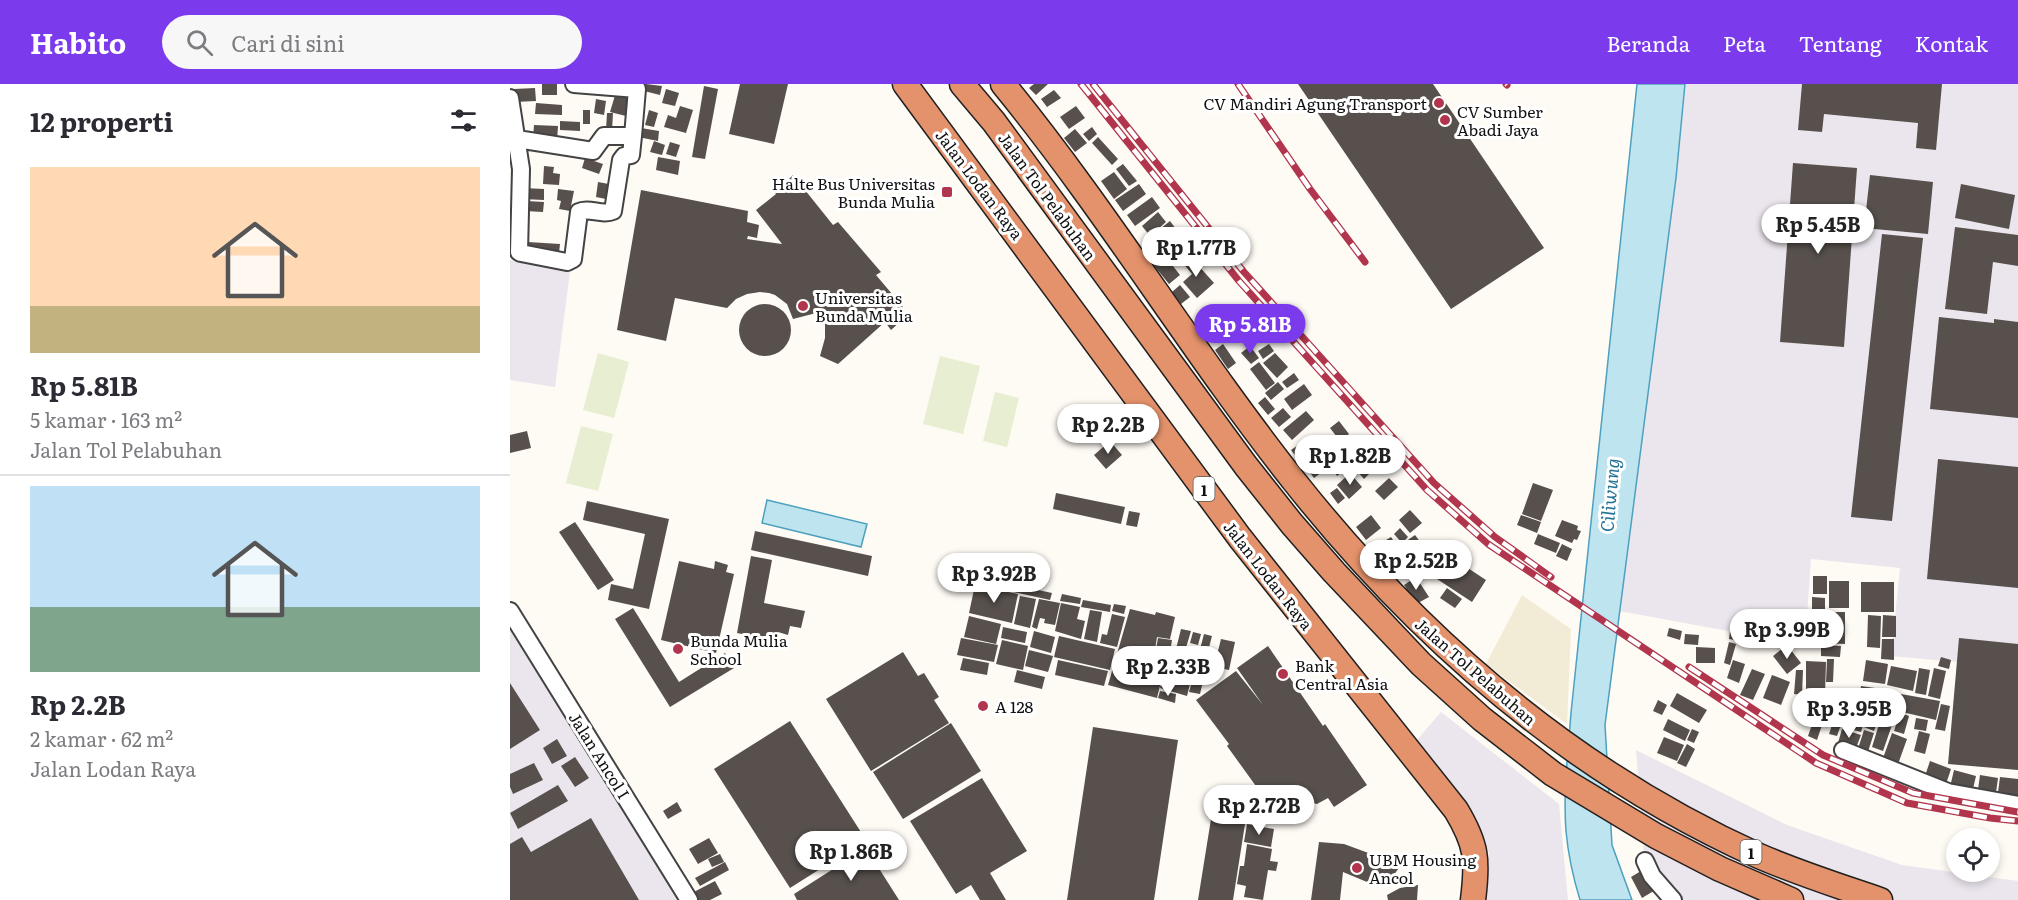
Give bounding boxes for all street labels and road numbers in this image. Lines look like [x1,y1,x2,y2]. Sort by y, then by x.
street label: Jalan Lodan Raya [930,124,1030,245]
street label: Jalan Tol Pelabuhan [993,127,1103,265]
road number: 1 [1194,477,1214,501]
street label: Jalan Lodan Raya [1219,515,1320,635]
street label: Jalan Tol Pelabuhan [1410,612,1542,731]
street label: Jalan Ancol I [564,707,636,803]
road number: 1 [1740,840,1762,864]

